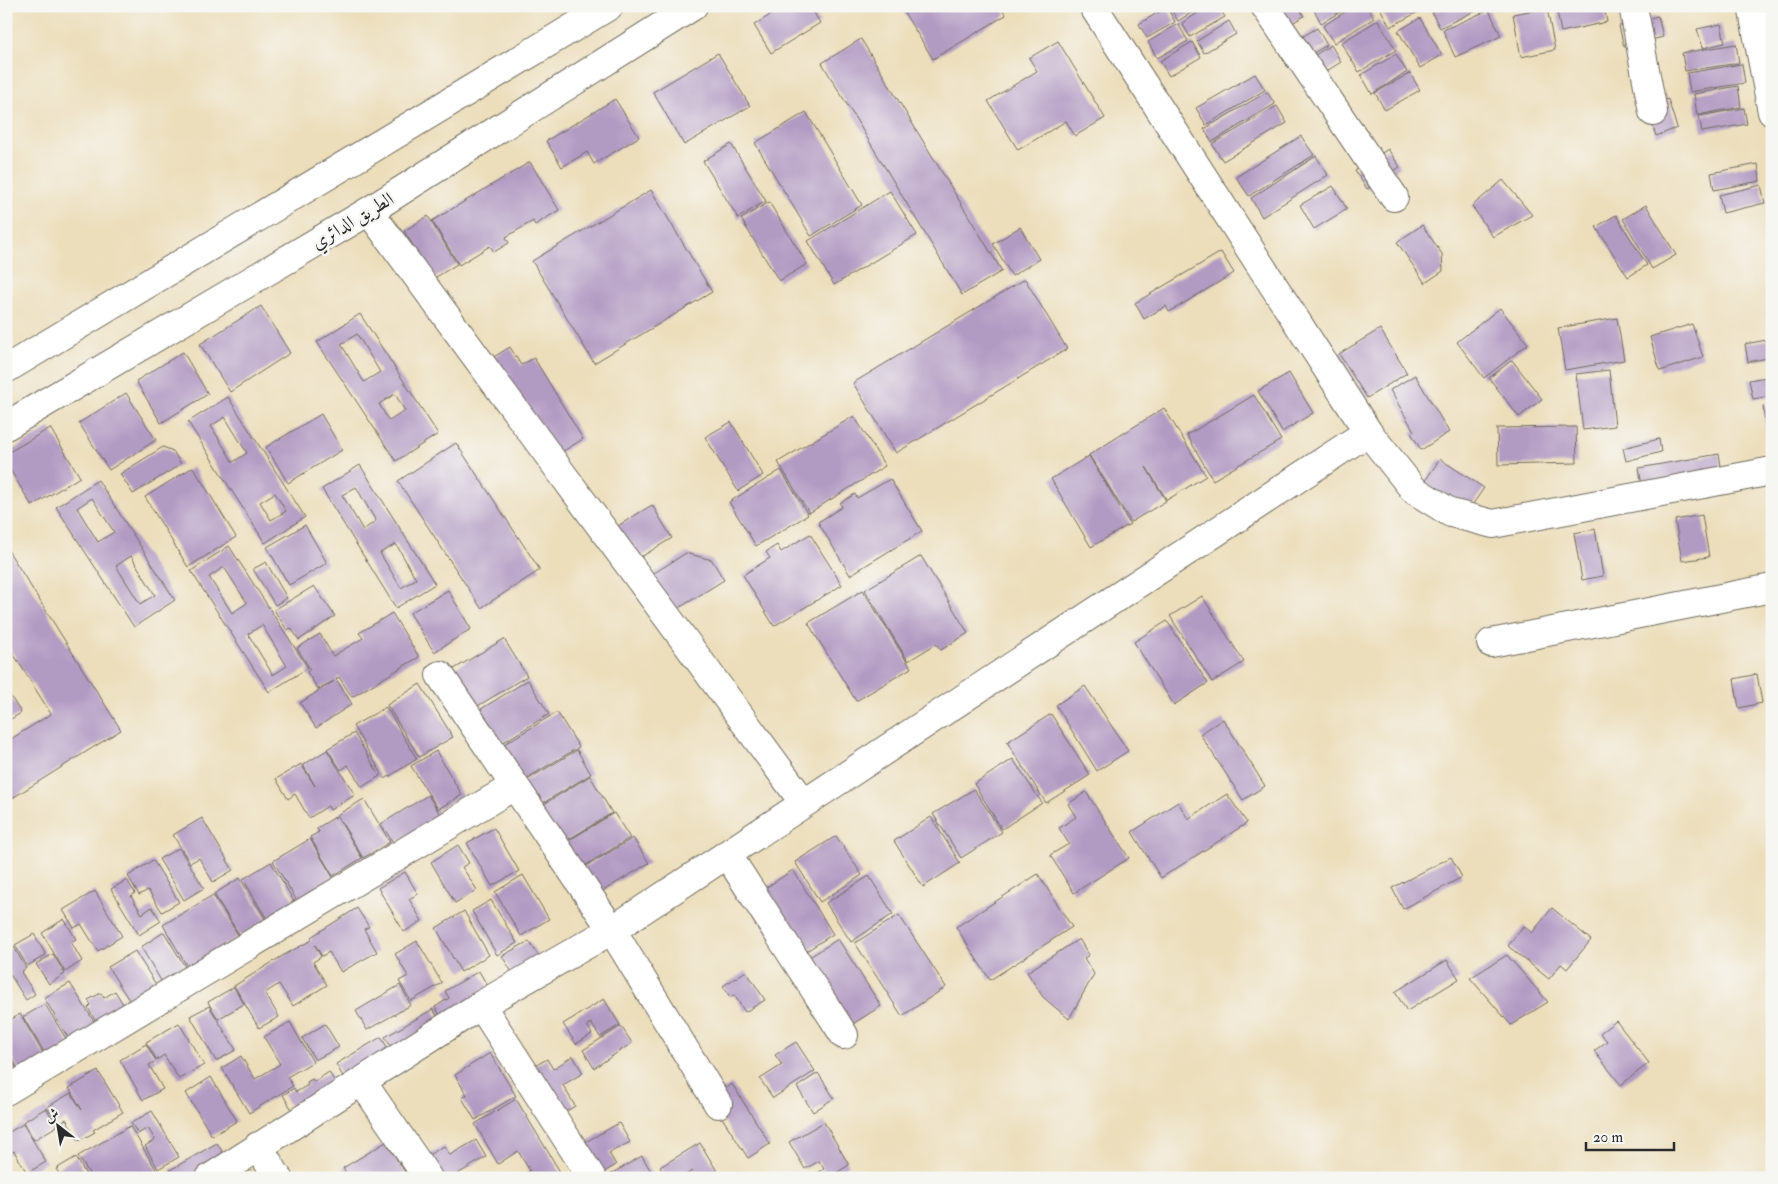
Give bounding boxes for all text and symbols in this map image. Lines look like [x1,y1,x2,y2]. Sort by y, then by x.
street label: الطريق الدائري [307,187,400,257]
north arrow [32,1102,82,1152]
text: ش [41,1104,62,1126]
scale bar [1586,1119,1673,1151]
text: 20 m [1593,1128,1623,1147]

